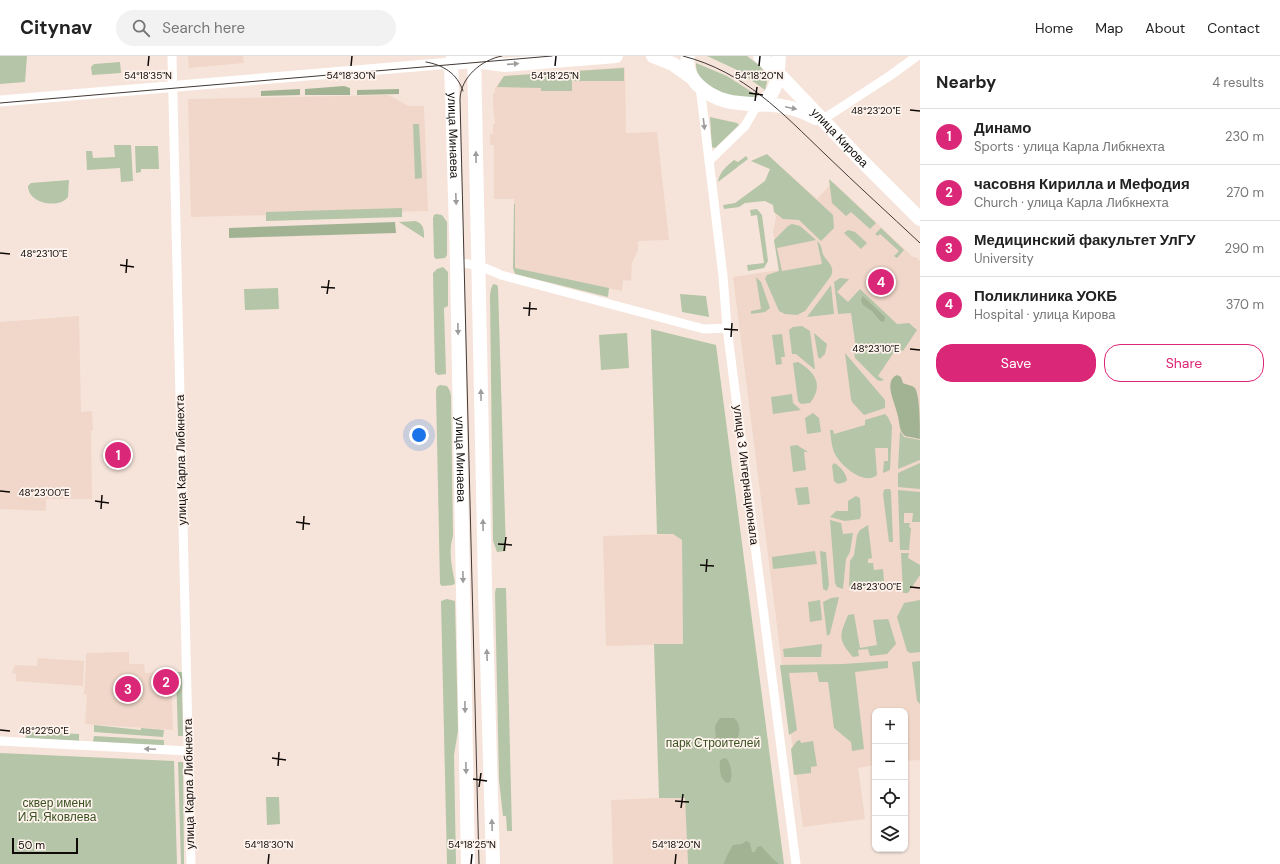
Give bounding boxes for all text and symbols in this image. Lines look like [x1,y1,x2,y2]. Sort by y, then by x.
search box [116,10,396,46]
text: Citynav [20,15,92,40]
icon: search [130,17,152,39]
text: Search here [162,18,245,38]
text: Home [1035,19,1073,37]
text: Map [1095,19,1123,37]
text: About [1145,19,1185,37]
text: Contact [1207,19,1260,37]
one-way arrow [507,61,519,68]
text: 54°18'35"N [124,69,172,82]
text: 54°18'30"N [327,69,376,82]
text: 54°18'25"N [531,69,579,82]
text: 54°18'20"N [735,69,783,82]
text: Nearby [936,71,996,93]
text: 4 results [1212,74,1264,91]
street label: улица Минаева [444,92,462,179]
text: 48°23'20"E [851,104,901,117]
street label: улица Кирова [807,105,872,171]
one-way arrow [784,106,797,112]
one-way arrow [701,117,707,130]
text: Динамо [974,118,1031,138]
text: 1 [947,128,951,145]
text: 230 m [1225,128,1264,145]
text: Sports · улица Карла Либкнехта [974,138,1165,155]
one-way arrow [473,151,480,163]
text: часовня Кирилла и Мефодия [974,174,1190,194]
text: 2 [945,184,953,201]
text: 270 m [1226,184,1264,201]
one-way arrow [452,193,459,205]
text: Church · улица Карла Либкнехта [974,194,1169,211]
text: Медицинский факультет УлГУ [974,230,1196,250]
text: 3 [945,240,953,257]
text: 290 m [1225,240,1264,257]
text: 48°23'10"E [20,247,68,260]
text: University [974,250,1034,267]
pin: 4 [868,267,894,297]
text: Поликлиника УОКБ [974,286,1117,306]
text: 4 [945,296,953,313]
text: 370 m [1226,296,1264,313]
text: Hospital · улица Кирова [974,306,1115,323]
one-way arrow [455,323,462,335]
text: 48°23'10"E [852,342,900,355]
button: Save [936,344,1096,382]
button: Share [1104,344,1264,382]
one-way arrow [478,388,484,401]
street label: улица Карла Либкнехта [172,394,190,525]
street label: улица 3 Интернационала [729,404,763,546]
street label: улица Минаева [452,416,469,503]
your location [409,425,429,445]
pin: 1 [105,440,131,470]
text: 48°23'00"E [18,486,70,499]
one-way arrow [480,519,487,531]
one-way arrow [460,571,466,584]
text: 48°23'00"E [850,580,902,593]
one-way arrow [483,649,490,661]
pin: 2 [153,667,179,697]
pin: 3 [115,674,141,704]
one-way arrow [462,701,468,714]
map controls [872,708,908,852]
button: + [872,708,908,744]
street label: улица Карла Либкнехта [180,718,198,849]
text: 48°22'50"E [19,724,69,737]
park label: парк Строителей [666,735,760,751]
button: − [872,744,908,780]
one-way arrow [143,746,156,752]
one-way arrow [463,762,469,775]
button: locate [872,780,908,816]
park label: сквер имени И.Я. Яковлева [18,795,97,825]
button: layers [872,816,908,852]
one-way arrow [489,818,495,831]
scale bar [12,836,78,855]
text: 50 m [18,838,45,852]
text: 54°18'30"N [245,838,294,851]
text: 54°18'25"N [448,838,496,851]
text: 54°18'20"N [652,838,700,851]

